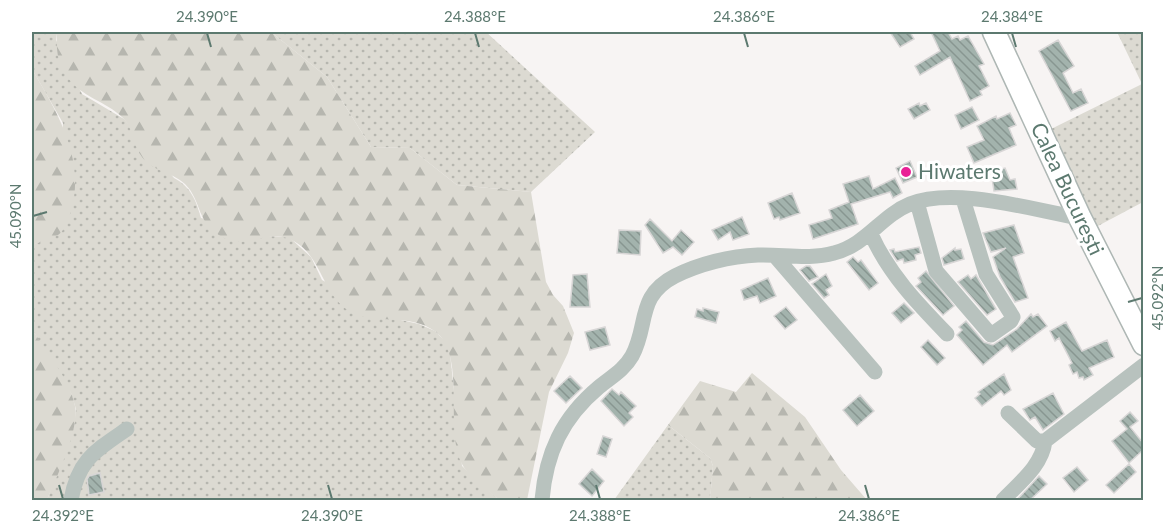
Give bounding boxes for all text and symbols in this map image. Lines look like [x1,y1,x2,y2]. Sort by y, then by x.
text: 24.390°E [176,7,238,25]
text: 24.388°E [444,7,506,25]
text: 24.386°E [713,7,775,25]
text: 24.384°E [981,7,1043,25]
street label: Calea București [1027,118,1110,259]
place label: Hiwaters [918,158,1001,183]
marker: Hiwaters [899,165,913,179]
text: 45.090°N [6,184,24,248]
text: 45.092°N [1148,266,1166,330]
text: 24.392°E [32,506,94,524]
text: 24.390°E [301,506,363,524]
text: 24.388°E [569,506,631,524]
text: 24.386°E [838,506,900,524]

